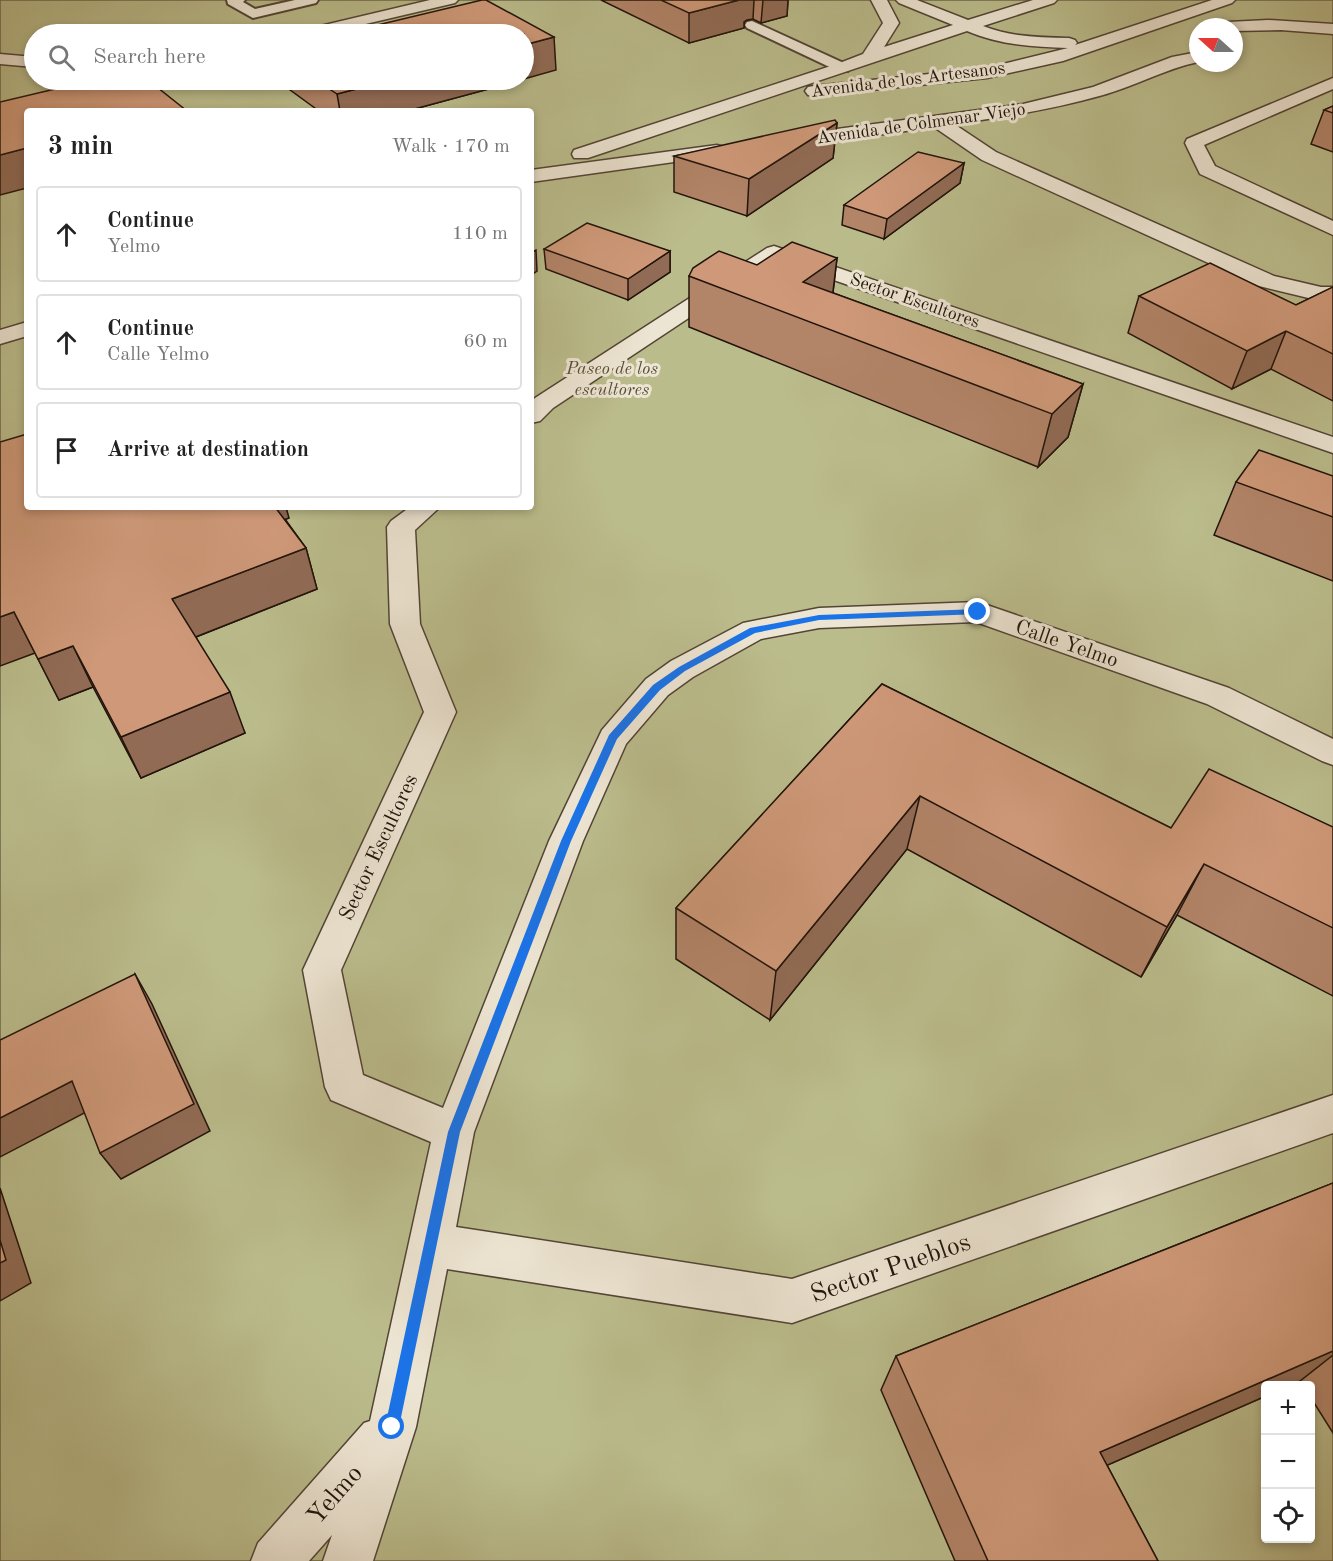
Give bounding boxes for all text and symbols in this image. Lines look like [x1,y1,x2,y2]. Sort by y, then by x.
north arrow [1189,18,1243,72]
search box [24,24,534,90]
icon: search [45,41,78,74]
text: Search here [93,46,206,68]
street label: Avenida de los Artesanos [810,59,1007,101]
street label: Avenida de Colmenar Viejo [816,100,1027,148]
text: 3 min [48,134,113,160]
text: Walk · 170 m [391,137,510,157]
text: Continue [107,210,194,232]
icon: ahead [50,218,83,251]
text: 110 m [452,224,508,244]
text: Yelmo [107,237,161,257]
street label: Sector Escultores [847,270,982,332]
text: Continue [107,318,194,340]
icon: ahead [50,326,83,359]
text: 60 m [463,332,508,352]
text: Calle Yelmo [107,345,209,365]
park label: Paseo de los escultores [565,360,658,399]
icon: arrive [50,434,83,467]
text: Arrive at destination [107,439,309,461]
route end [964,598,990,624]
street label: Calle Yelmo [1012,617,1121,672]
street label: Sector Escultores [336,771,422,924]
street label: Sector Pueblos [807,1229,974,1308]
map controls [1261,1381,1315,1543]
button: + [1261,1381,1315,1435]
route start [378,1413,404,1439]
button: − [1261,1435,1315,1489]
street label: Yelmo [303,1461,368,1530]
button: locate [1261,1489,1315,1543]

